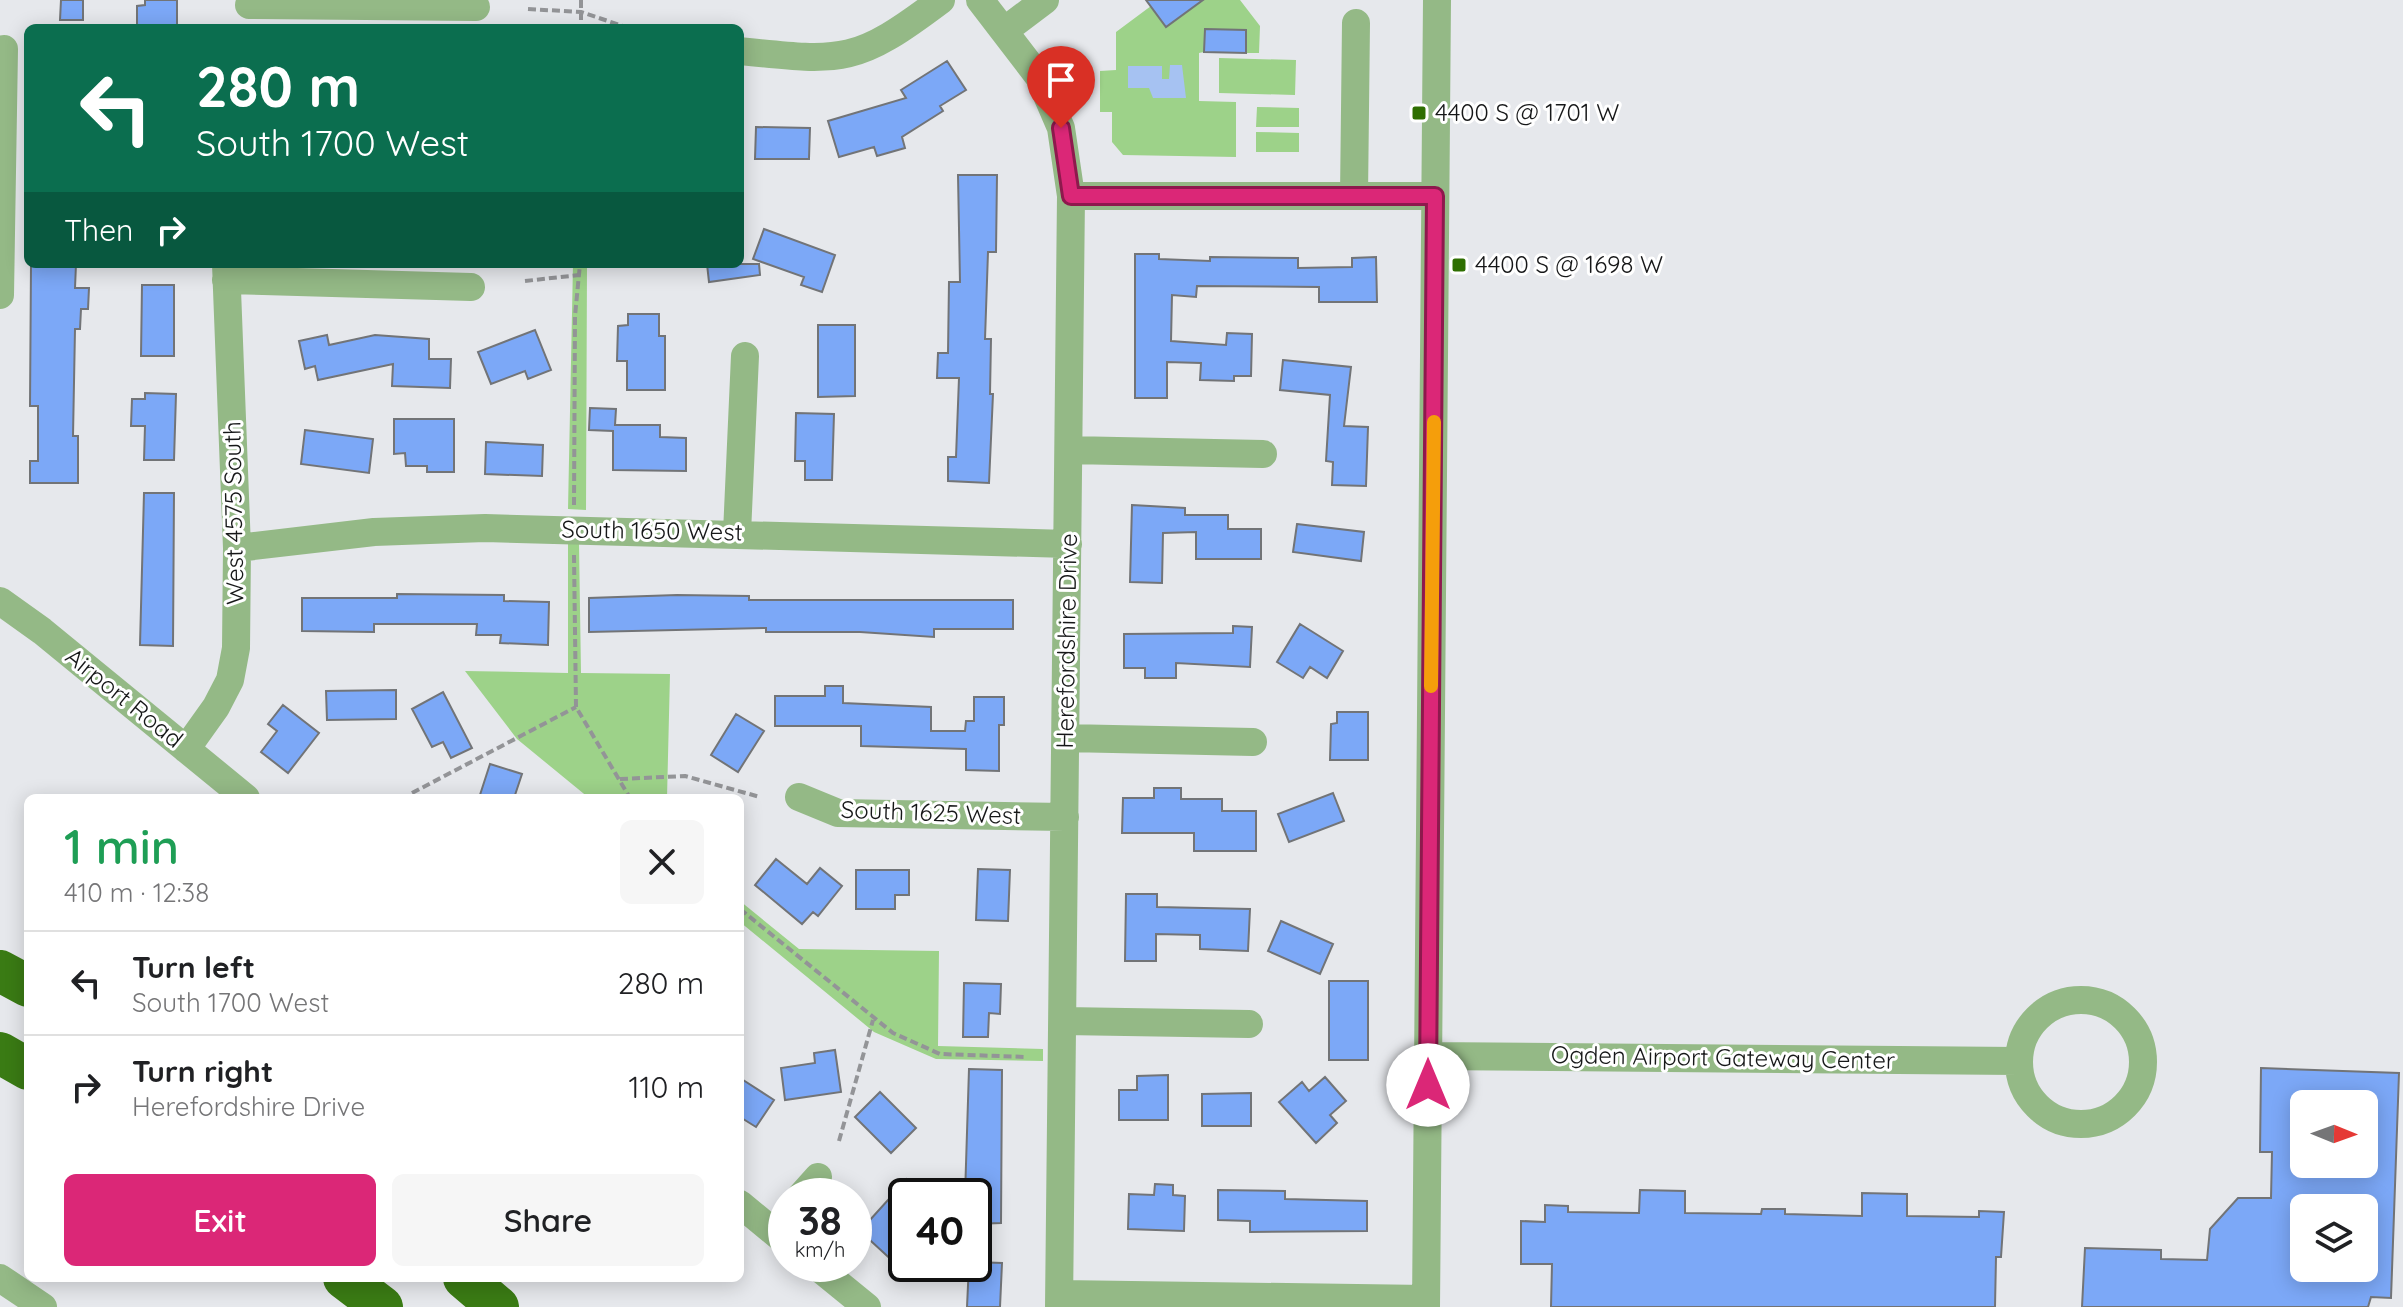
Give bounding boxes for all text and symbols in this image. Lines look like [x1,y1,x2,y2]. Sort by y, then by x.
pin [1027,46,1095,128]
text: 280 m [196,51,360,121]
icon: left [64,56,168,160]
icon: arrive [1039,58,1083,102]
place label: 4400 S @ 1701 W [1435,97,1619,127]
marker: 4400 S @ 1701 W [1410,104,1428,122]
text: South 1700 West [196,120,469,165]
icon: right [149,208,193,252]
text: Then [64,211,133,249]
place label: 4400 S @ 1698 W [1475,249,1663,279]
marker: 4400 S @ 1698 W [1450,256,1468,274]
street label: West 4575 South [216,421,250,605]
street label: South 1650 West [561,513,743,547]
street label: Herefordshire Drive [1049,533,1083,749]
street label: Airport Road [60,641,189,754]
street label: South 1625 West [840,794,1022,830]
text: 1 min [64,816,179,876]
button: close [620,820,704,904]
text: 410 m · 12:38 [64,876,209,909]
text: Turn left [132,948,255,986]
icon: left [64,961,108,1005]
text: 280 m [618,964,704,1002]
text: South 1700 West [132,986,329,1019]
street label: Ogden Airport Gateway Center [1551,1039,1895,1075]
position arrow [1386,1043,1470,1127]
text: Turn right [132,1052,273,1090]
icon: right [64,1065,108,1109]
text: 110 m [628,1068,704,1106]
text: Herefordshire Drive [132,1090,365,1123]
north arrow [2290,1090,2378,1178]
map controls [2290,1090,2378,1282]
button: Exit [64,1174,376,1266]
button: Share [392,1174,704,1266]
speed limit sign: 40 [888,1178,992,1282]
button: layers [2290,1194,2378,1282]
text: 38 [798,1195,842,1245]
text: km/h [795,1237,845,1262]

